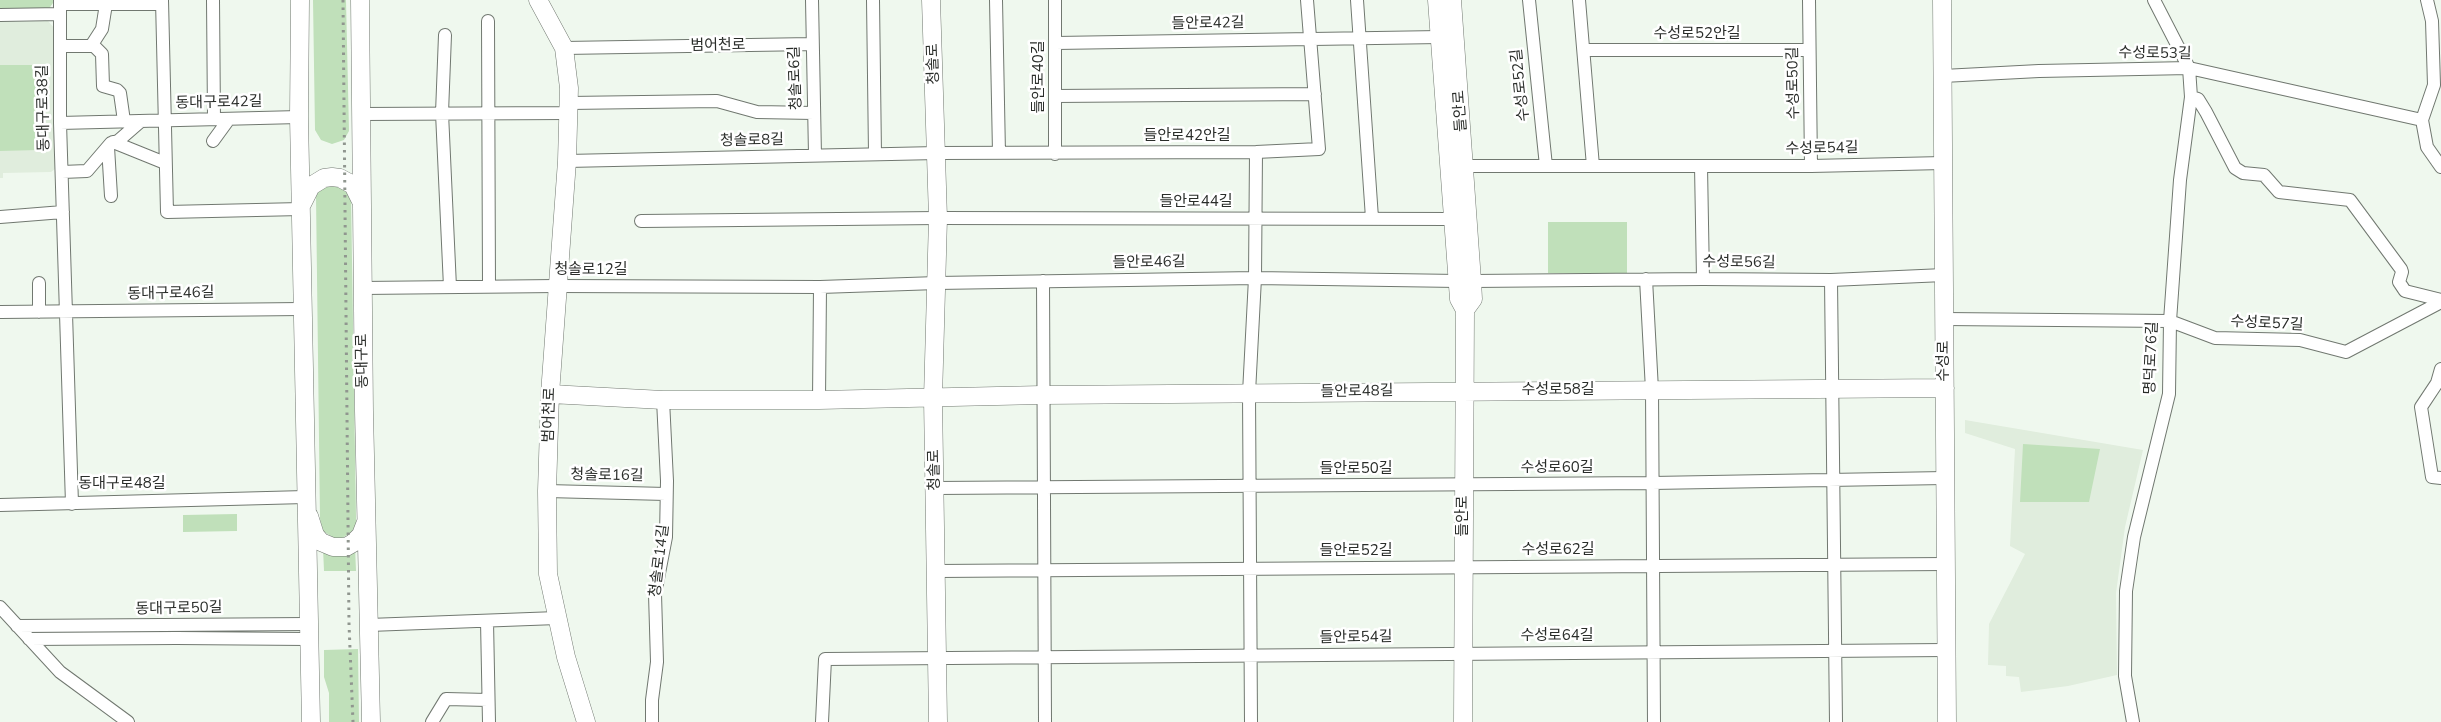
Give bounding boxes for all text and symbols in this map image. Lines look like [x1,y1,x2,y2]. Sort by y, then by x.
street label: 들안로42길 [1171,14,1245,34]
street label: 수성로52안길 [1654,25,1740,43]
street label: 범어천로 [690,37,746,55]
street label: 들안로40길 [1030,40,1048,114]
street label: 청솔로 [924,43,944,85]
street label: 수성로53길 [2118,44,2192,64]
street label: 청솔로6길 [786,46,806,110]
street label: 수성로50길 [1784,46,1804,120]
street label: 수성로52길 [1508,48,1534,122]
street label: 동대구로38길 [34,64,54,152]
street label: 들안로 [1451,90,1471,132]
street label: 동대구로42길 [175,93,263,113]
street label: 들안로42안길 [1144,127,1230,145]
street label: 청솔로8길 [720,131,784,151]
street label: 수성로54길 [1785,139,1859,159]
street label: 들안로44길 [1159,193,1233,211]
street label: 들안로46길 [1112,253,1186,273]
street label: 수성로56길 [1702,253,1776,273]
street label: 청솔로12길 [554,261,628,279]
street label: 동대구로46길 [127,284,215,304]
street label: 수성로57길 [2230,313,2304,335]
street label: 명덕로76길 [2142,321,2162,395]
street label: 동대구로 [354,333,372,389]
street label: 수성로 [1935,340,1953,382]
street label: 수성로58길 [1521,381,1595,399]
street label: 들안로48길 [1320,382,1394,402]
street label: 범어천로 [540,387,560,443]
street label: 청솔로 [926,449,944,491]
street label: 수성로60길 [1520,459,1594,477]
street label: 들안로50길 [1319,460,1393,478]
street label: 청솔로16길 [570,466,644,486]
street label: 동대구로48길 [79,475,165,493]
street label: 들안로 [1454,495,1472,537]
street label: 청솔로14길 [647,524,673,598]
street label: 수성로62길 [1521,541,1595,559]
street label: 들안로52길 [1319,542,1393,560]
street label: 동대구로50길 [135,599,223,619]
street label: 수성로64길 [1520,627,1594,645]
street label: 들안로54길 [1319,628,1393,648]

